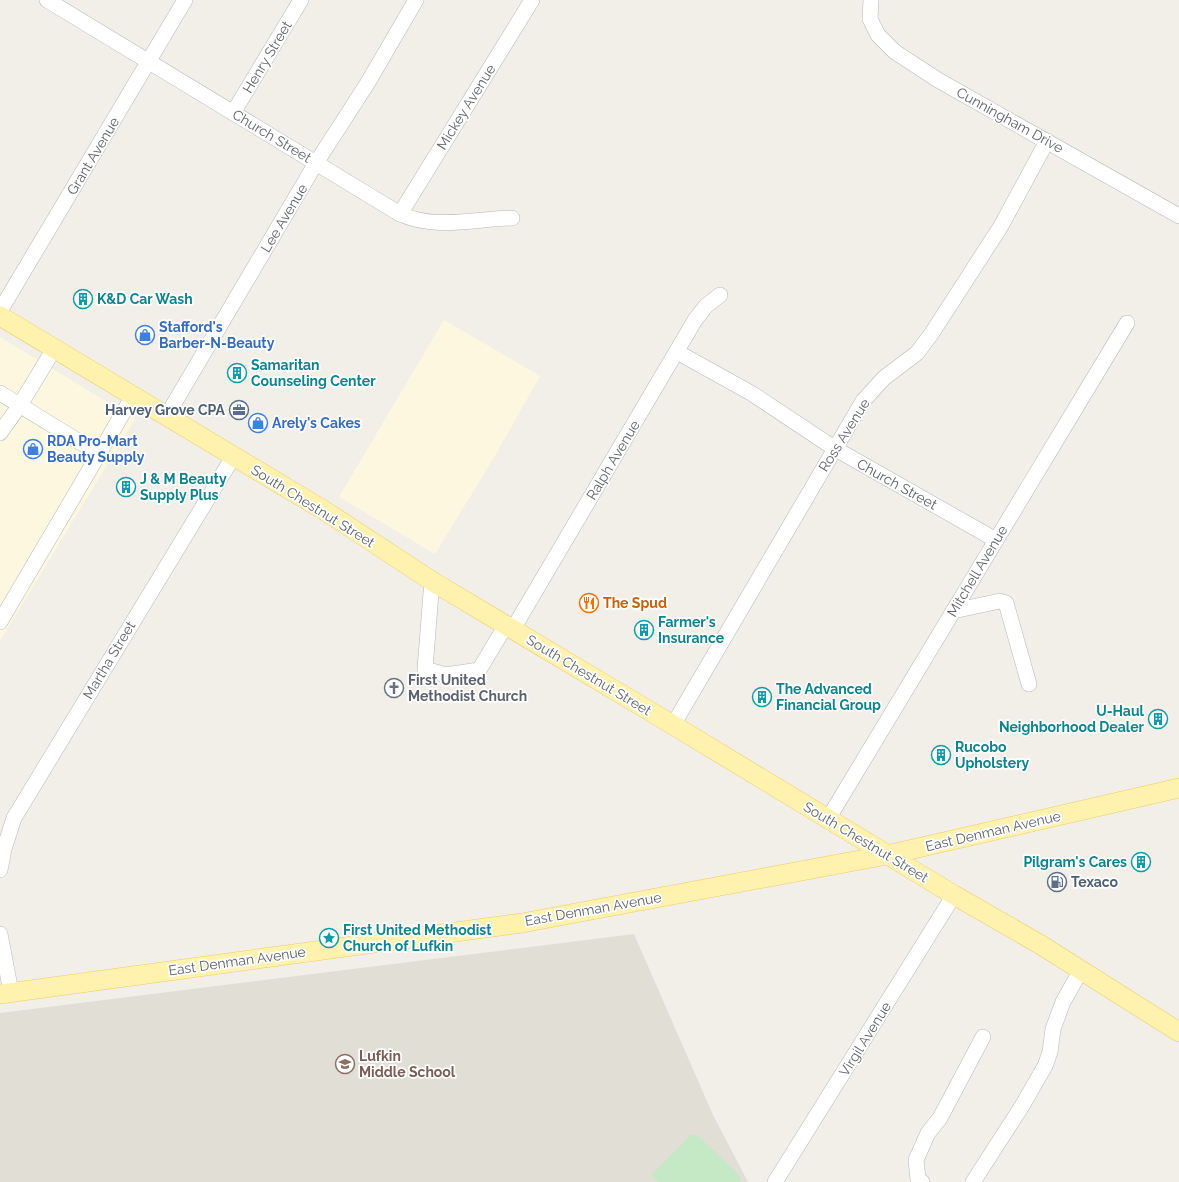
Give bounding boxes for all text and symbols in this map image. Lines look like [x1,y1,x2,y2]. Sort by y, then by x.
street label: Henry Street [239,18,295,96]
street label: Mickey Avenue [433,61,499,153]
street label: Cunningham Drive [954,84,1066,156]
street label: Church Street [230,106,315,166]
street label: Grant Avenue [64,114,122,198]
street label: Lee Avenue [257,181,311,255]
building icon: K&D Car Wash [72,288,94,310]
place label: K&D Car Wash [97,291,193,307]
place label: Stafford's Barber-N-Beauty [159,319,275,351]
shop icon: Stafford's Barber-N-Beauty [134,324,156,346]
place label: Samaritan Counseling Center [251,357,376,389]
building icon: Samaritan Counseling Center [226,362,248,384]
street label: Ross Avenue [815,396,873,474]
office icon: Harvey Grove CPA [228,399,250,421]
place label: Harvey Grove CPA [105,402,226,418]
shop icon: Arely's Cakes [247,412,269,434]
place label: Arely's Cakes [272,415,361,431]
street label: Ralph Avenue [583,418,643,502]
place label: RDA Pro-Mart Beauty Supply [47,433,145,465]
shop icon: RDA Pro-Mart Beauty Supply [22,438,44,460]
street label: Church Street [854,455,940,513]
street label: South Chestnut Street [248,461,378,551]
place label: J & M Beauty Supply Plus [140,471,227,503]
building icon: J & M Beauty Supply Plus [115,476,137,498]
street label: Mitchell Avenue [944,523,1010,619]
restaurant icon: The Spud [578,592,600,614]
place label: The Spud [603,595,667,611]
place label: Farmer's Insurance [658,614,725,646]
street label: Martha Street [80,618,139,702]
building icon: Farmer's Insurance [633,619,655,641]
street label: South Chestnut Street [524,631,654,719]
place label: First United Methodist Church [408,672,527,704]
church icon: First United Methodist Church [383,677,405,699]
place label: The Advanced Financial Group [776,681,881,713]
building icon: The Advanced Financial Group [751,686,773,708]
place label: U-Haul Neighborhood Dealer [999,703,1145,735]
building icon: U-Haul Neighborhood Dealer [1147,708,1169,730]
place label: Rucobo Upholstery [955,739,1030,771]
building icon: Rucobo Upholstery [930,744,952,766]
street label: South Chestnut Street [801,798,931,886]
street label: East Denman Avenue [924,808,1062,854]
building icon: Pilgram's Cares [1130,851,1152,873]
place label: Pilgram's Cares [1023,854,1127,870]
fuel station icon: Texaco [1046,871,1068,893]
place label: Texaco [1071,874,1119,890]
street label: East Denman Avenue [523,889,663,929]
place label: First United Methodist Church of Lufkin [343,922,492,954]
place icon: First United Methodist Church of Lufkin [318,927,340,949]
street label: East Denman Avenue [167,943,307,979]
street label: Virgil Avenue [836,999,894,1079]
place label: Lufkin Middle School [359,1048,456,1080]
school or university icon: Lufkin Middle School [334,1053,356,1075]

